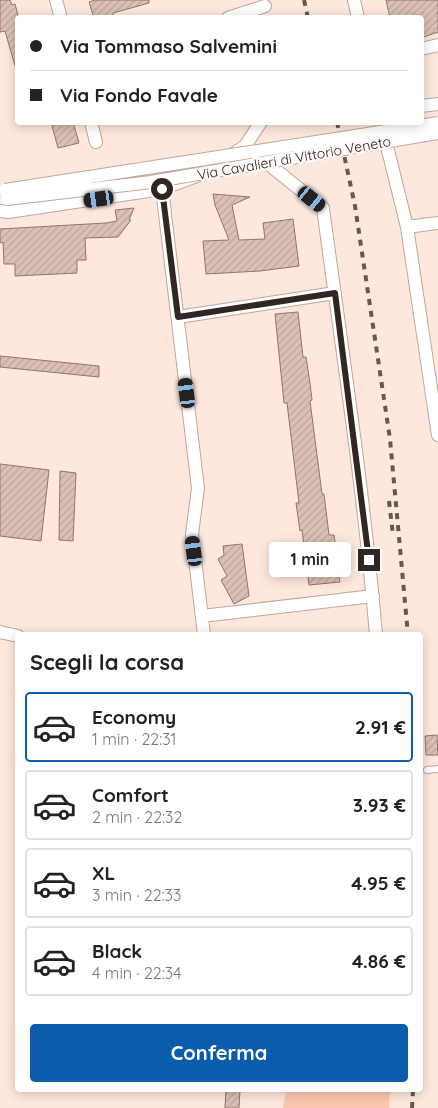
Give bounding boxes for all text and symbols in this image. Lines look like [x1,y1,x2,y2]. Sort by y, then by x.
text: Via Tommaso Salvemini [60,34,277,58]
text: Via Fondo Favale [60,83,218,107]
street label: Via Cavalieri di Vittorio Veneto [196,132,392,184]
route start [151,178,173,200]
car [295,184,328,214]
car [83,189,114,209]
car [177,377,196,409]
car [184,535,203,567]
callout: 1 min [269,542,352,578]
text: 1 min [291,549,329,569]
route end [358,549,380,571]
text: Scegli la corsa [30,648,184,676]
icon: car [32,705,77,750]
text: Economy [92,705,176,729]
text: 2.91 € [355,715,406,739]
text: 1 min · 22:31 [92,729,176,749]
icon: car [32,783,77,828]
text: Comfort [92,783,169,807]
text: 3.93 € [353,793,406,817]
text: 2 min · 22:32 [92,807,182,827]
icon: car [32,861,77,906]
text: XL [92,861,115,885]
text: 4.95 € [351,871,406,895]
text: 3 min · 22:33 [92,885,181,905]
icon: car [32,939,77,984]
text: Black [92,939,142,963]
text: 4.86 € [352,949,406,973]
text: 4 min · 22:34 [92,963,181,983]
button: Conferma [30,1024,408,1082]

